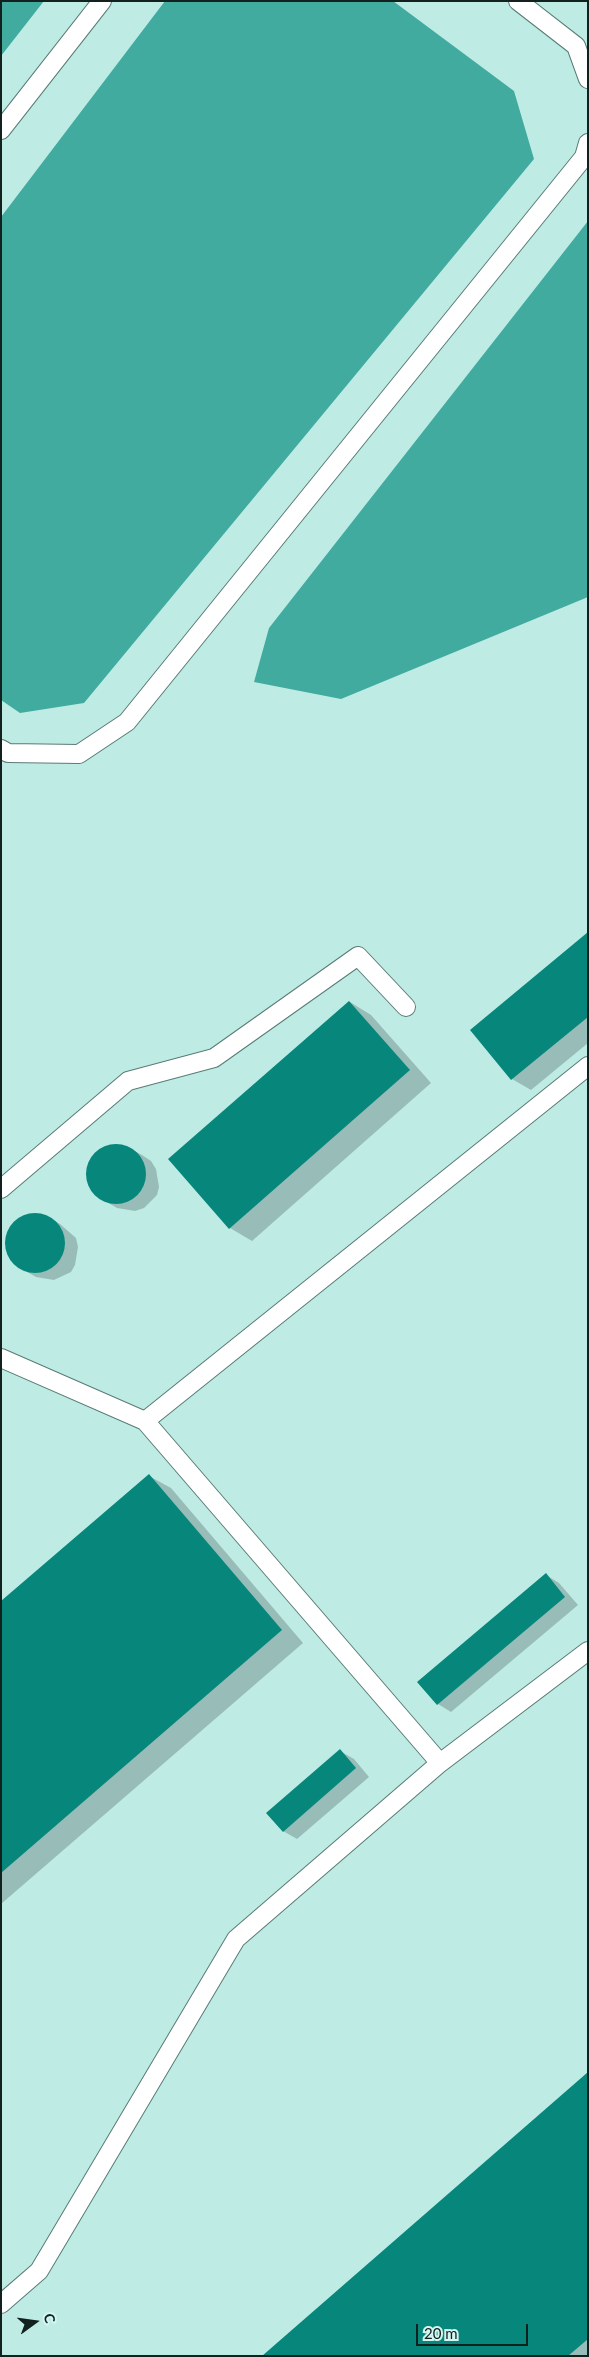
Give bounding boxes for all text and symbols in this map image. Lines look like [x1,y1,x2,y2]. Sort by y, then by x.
north arrow [10,2297,60,2347]
text: С [41,2312,59,2325]
scale bar [419,2314,532,2346]
text: 20 m [424,2324,458,2342]

